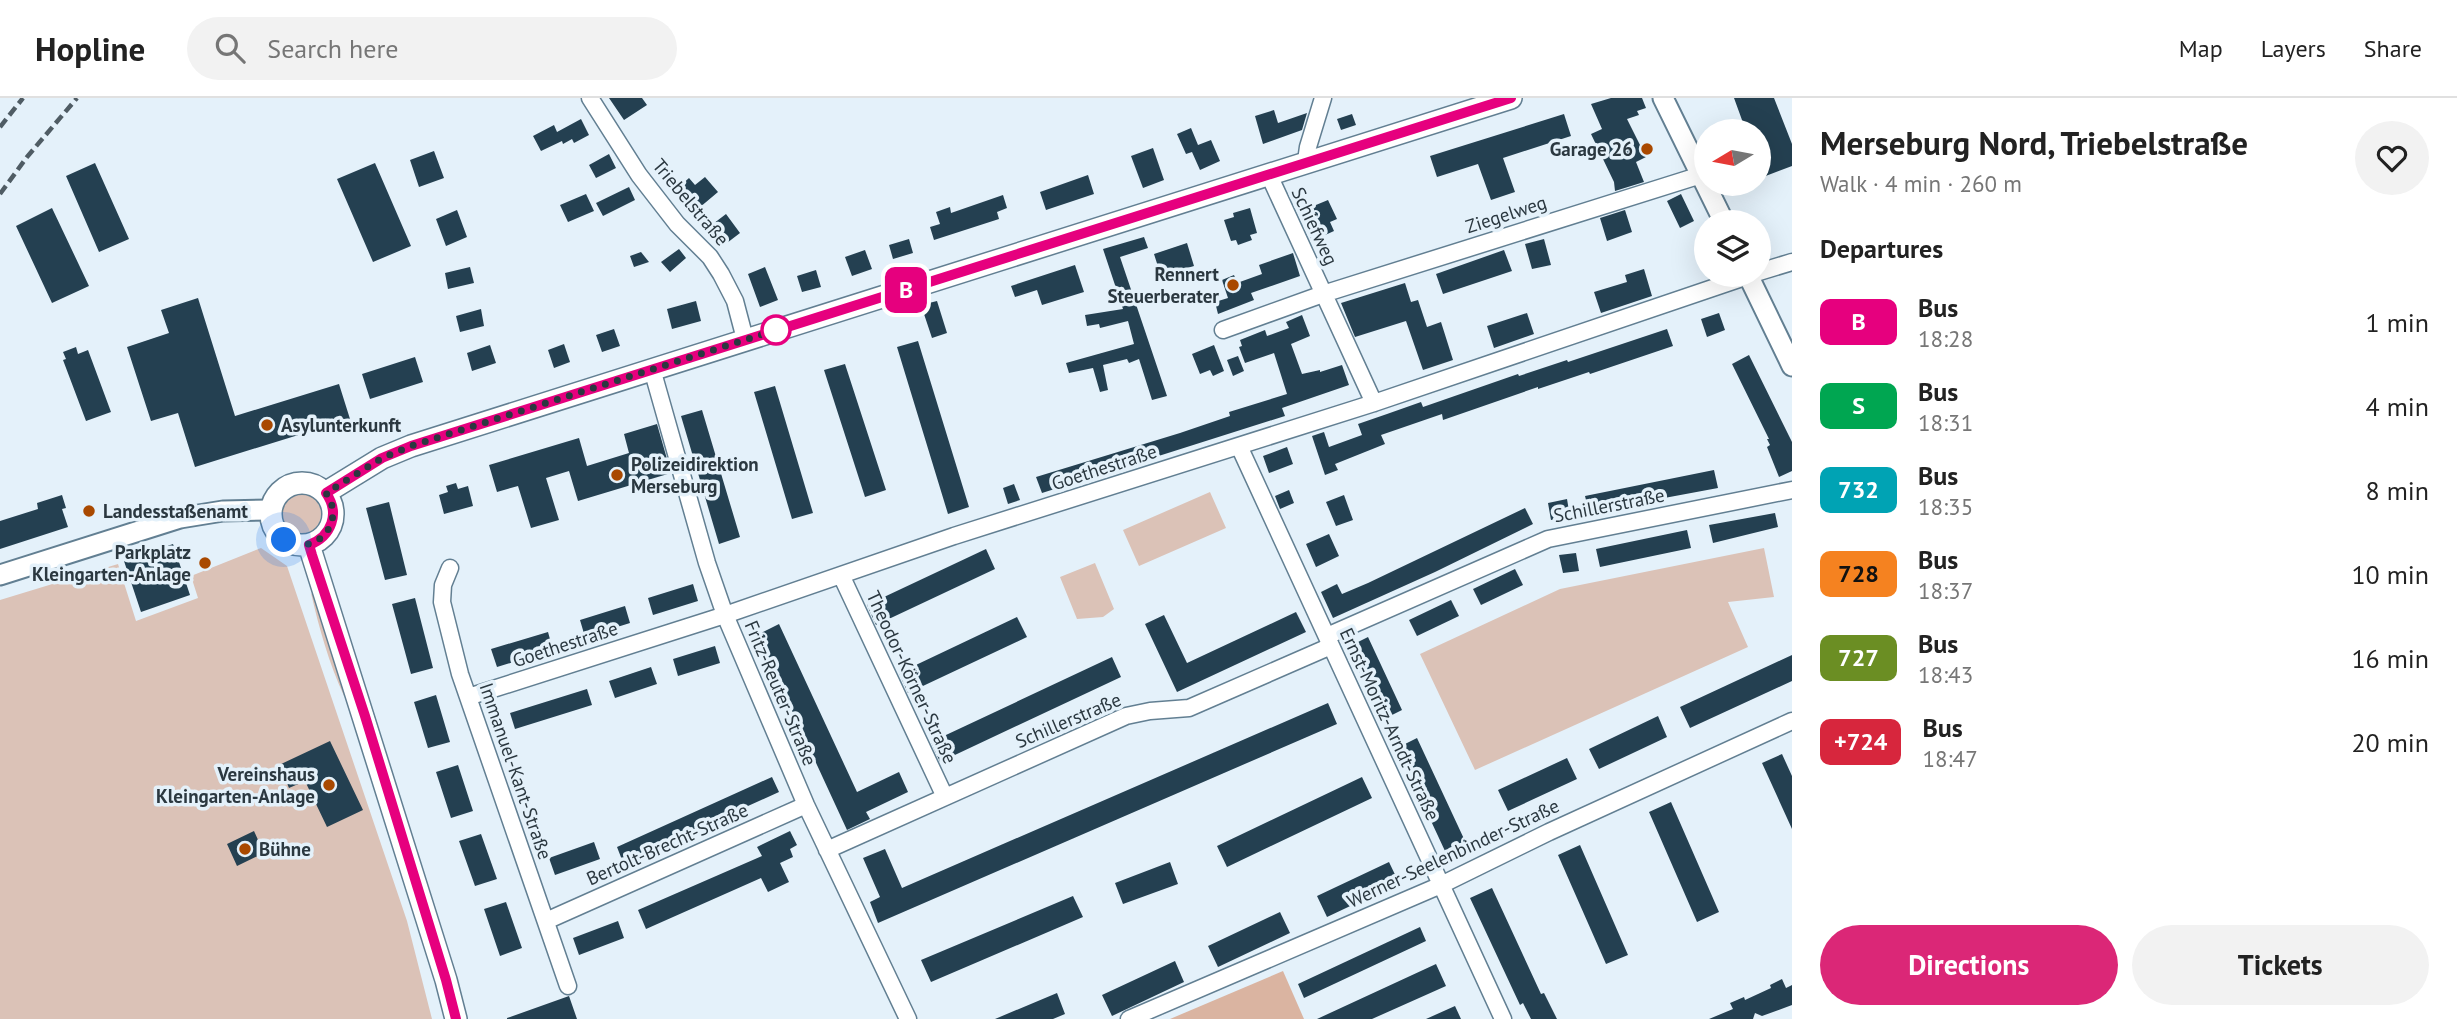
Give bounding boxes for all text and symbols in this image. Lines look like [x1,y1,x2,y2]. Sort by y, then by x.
search box [187,17,677,80]
text: Hopline [35,27,145,70]
icon: search [211,29,249,67]
text: Search here [267,32,398,65]
text: Map [2179,33,2223,64]
text: Layers [2261,33,2326,64]
text: Share [2364,33,2422,64]
north arrow [1694,119,1771,196]
map controls [1694,119,1771,287]
text: Merseburg Nord, Triebelstraße [1820,121,2248,164]
button: heart [2355,121,2429,195]
place label: Garage 26 [1550,137,1633,161]
marker: Garage 26 [1639,141,1655,157]
street label: Triebelstraße [648,154,734,250]
text: Walk · 4 min · 260 m [1820,169,2022,198]
street label: Schiefweg [1287,183,1343,269]
street label: Ziegelweg [1462,190,1550,238]
button: layers [1694,210,1771,287]
text: Departures [1820,232,1943,265]
place label: Rennert Steuerberater [1107,262,1219,308]
line badge: B [883,267,929,313]
text: B [899,274,913,305]
marker: Rennert Steuerberater [1225,277,1241,293]
text: Bus [1918,291,1958,324]
text: B [1851,306,1866,337]
text: 1 min [2366,306,2429,339]
unlabelled marker [761,315,791,345]
text: 18:28 [1918,324,1973,353]
text: Bus [1918,375,1958,408]
text: S [1852,390,1865,421]
text: 4 min [2366,390,2429,423]
text: 18:31 [1918,408,1973,437]
place label: Asylunterkunft [281,413,401,437]
marker: Asylunterkunft [259,417,275,433]
street label: Goethestraße [1048,439,1160,495]
place label: Polizeidirektion Merseburg [631,452,759,498]
text: Bus [1918,459,1958,492]
marker: Polizeidirektion Merseburg [609,467,625,483]
text: 732 [1838,474,1879,505]
text: 8 min [2366,474,2429,507]
street label: Schillerstraße [1551,482,1667,528]
text: 18:35 [1918,492,1973,521]
place label: Landesstaßenamt [103,499,248,523]
marker: Landesstaßenamt [81,503,97,519]
your location [266,522,301,557]
place label: Parkplatz Kleingarten-Anlage [32,540,191,586]
text: Bus [1918,543,1958,576]
marker: Parkplatz Kleingarten-Anlage [197,555,213,571]
text: 728 [1838,558,1879,589]
text: 10 min [2351,558,2429,591]
text: 18:37 [1918,576,1973,605]
street label: Theodor-Körner-Straße [861,587,963,767]
street label: Goethestraße [509,616,621,672]
street label: Fritz-Reuter-Straße [740,617,822,769]
street label: Ernst-Moritz-Arndt-Straße [1335,624,1445,824]
text: Bus [1918,627,1958,660]
text: 727 [1838,642,1879,673]
text: 16 min [2351,642,2429,675]
text: 18:43 [1918,660,1973,689]
street label: Immanuel-Kant-Straße [474,679,558,863]
street label: Schillerstraße [1011,687,1125,753]
text: Bus [1922,711,1963,744]
text: +724 [1834,726,1887,757]
text: 20 min [2351,726,2429,759]
text: 18:47 [1922,744,1978,773]
place label: Vereinshaus Kleingarten-Anlage [156,762,315,808]
marker: Vereinshaus Kleingarten-Anlage [321,777,337,793]
street label: Werner-Seelenbinder-Straße [1343,793,1563,913]
street label: Bertolt-Brecht-Straße [582,798,752,890]
place label: Bühne [259,837,311,861]
marker: Bühne [237,841,253,857]
button: Directions [1820,925,2118,1005]
button: Tickets [2132,925,2429,1005]

